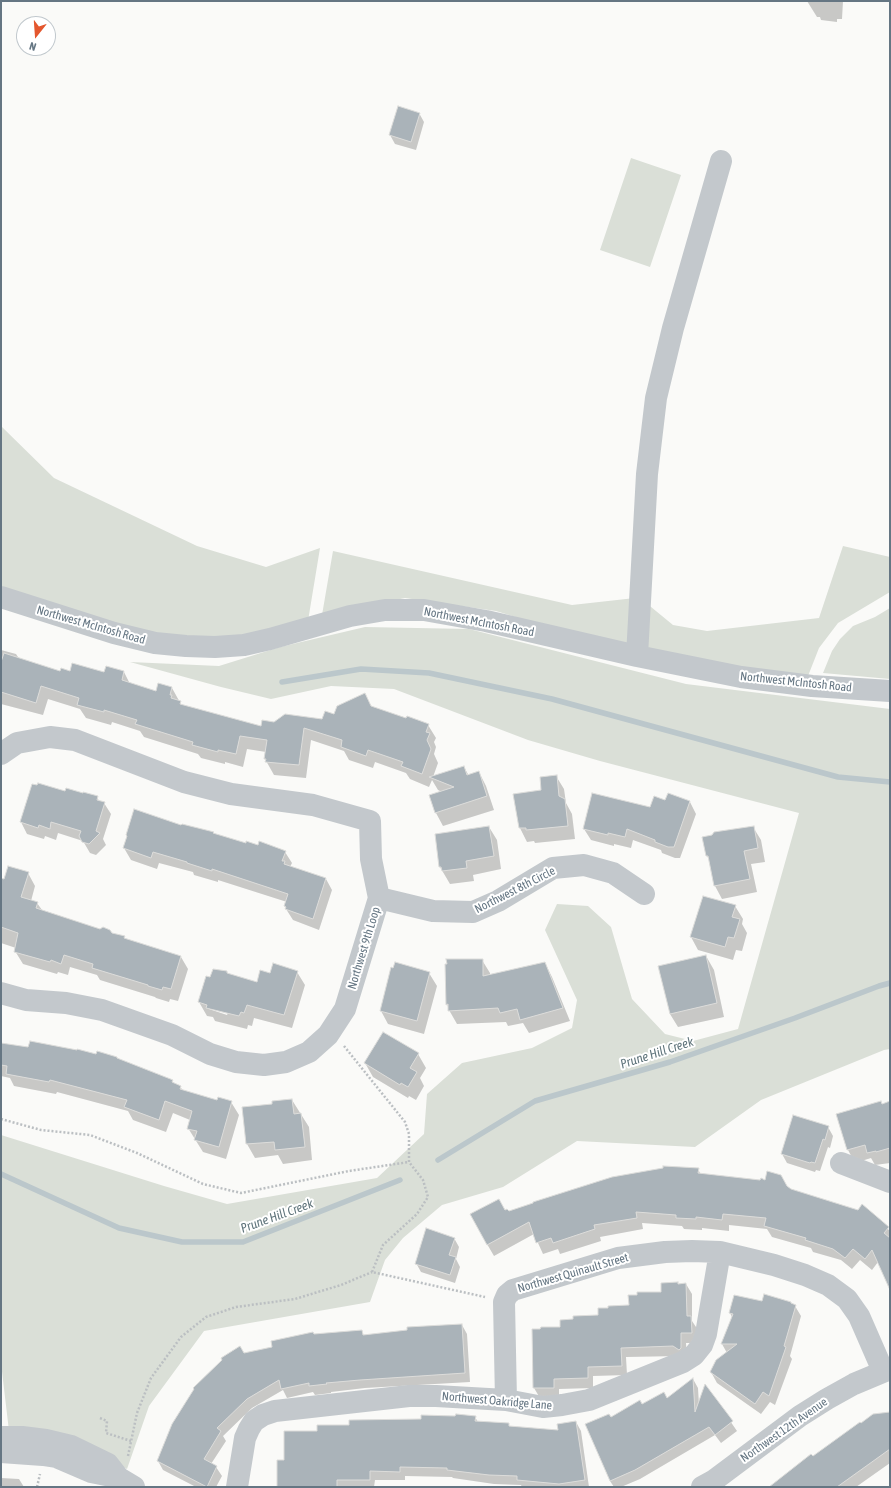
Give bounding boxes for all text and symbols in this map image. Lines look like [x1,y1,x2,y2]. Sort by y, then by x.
north arrow [16,16,56,56]
text: N [28,40,38,53]
street label: Northwest McIntosh Road [35,603,147,647]
street label: Northwest McIntosh Road [423,604,535,640]
street label: Northwest McIntosh Road [739,669,853,695]
street label: Northwest 8th Circle [472,864,558,916]
street label: Northwest 9th Loop [345,905,383,991]
water label: Prune Hill Creek [618,1034,696,1072]
water label: Prune Hill Creek [239,1196,315,1236]
street label: Northwest Quinault Street [516,1250,630,1296]
street label: Northwest Oakridge Lane [441,1389,553,1413]
street label: Northwest 12th Avenue [738,1395,830,1465]

